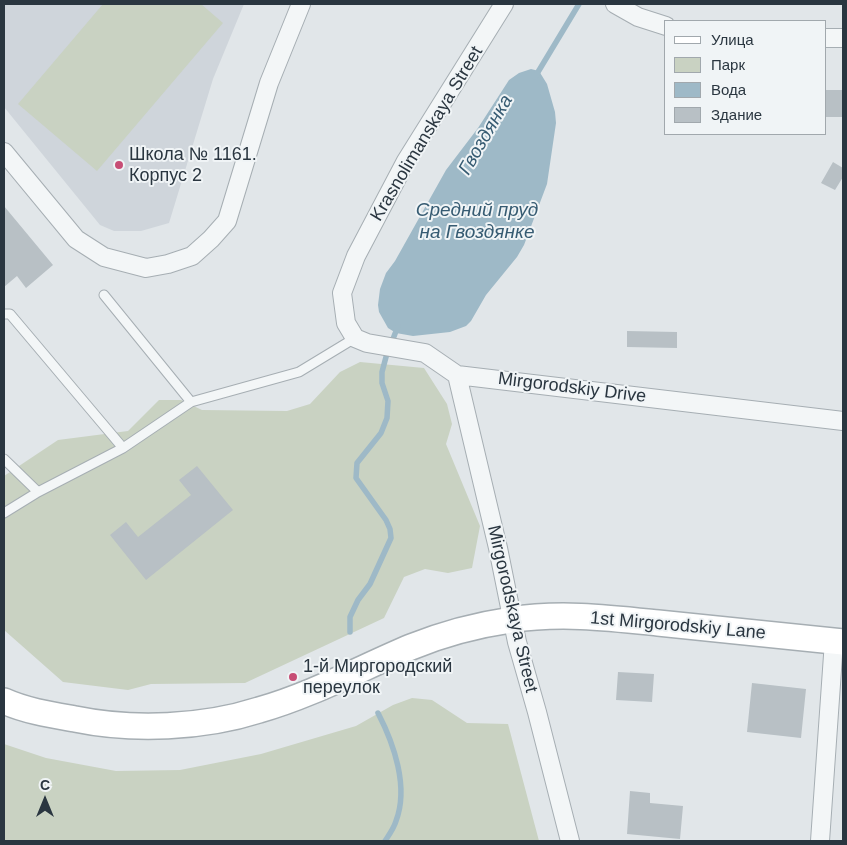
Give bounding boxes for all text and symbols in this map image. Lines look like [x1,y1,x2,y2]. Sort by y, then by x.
legend [664,20,827,135]
text: Улица [711,31,754,48]
street label: Krasnolimanskaya Street [366,43,488,225]
text: Парк [711,56,745,73]
text: Вода [711,81,746,98]
water label: Гвоздянка [454,91,518,179]
text: Здание [711,106,762,123]
place label: Школа № 1161. Корпус 2 [129,144,257,186]
marker: Школа № 1161. Корпус 2 [113,159,125,171]
water label: Средний пруд на Гвоздянке [416,200,538,244]
street label: Mirgorodskiy Drive [497,368,647,408]
street label: Mirgorodskaya Street [482,523,542,695]
street label: 1st Mirgorodskiy Lane [589,608,767,644]
place label: 1-й Миргородский переулок [303,656,452,699]
marker: 1-й Миргородский переулок [287,671,299,683]
north arrow [20,775,70,825]
text: С [40,777,50,793]

